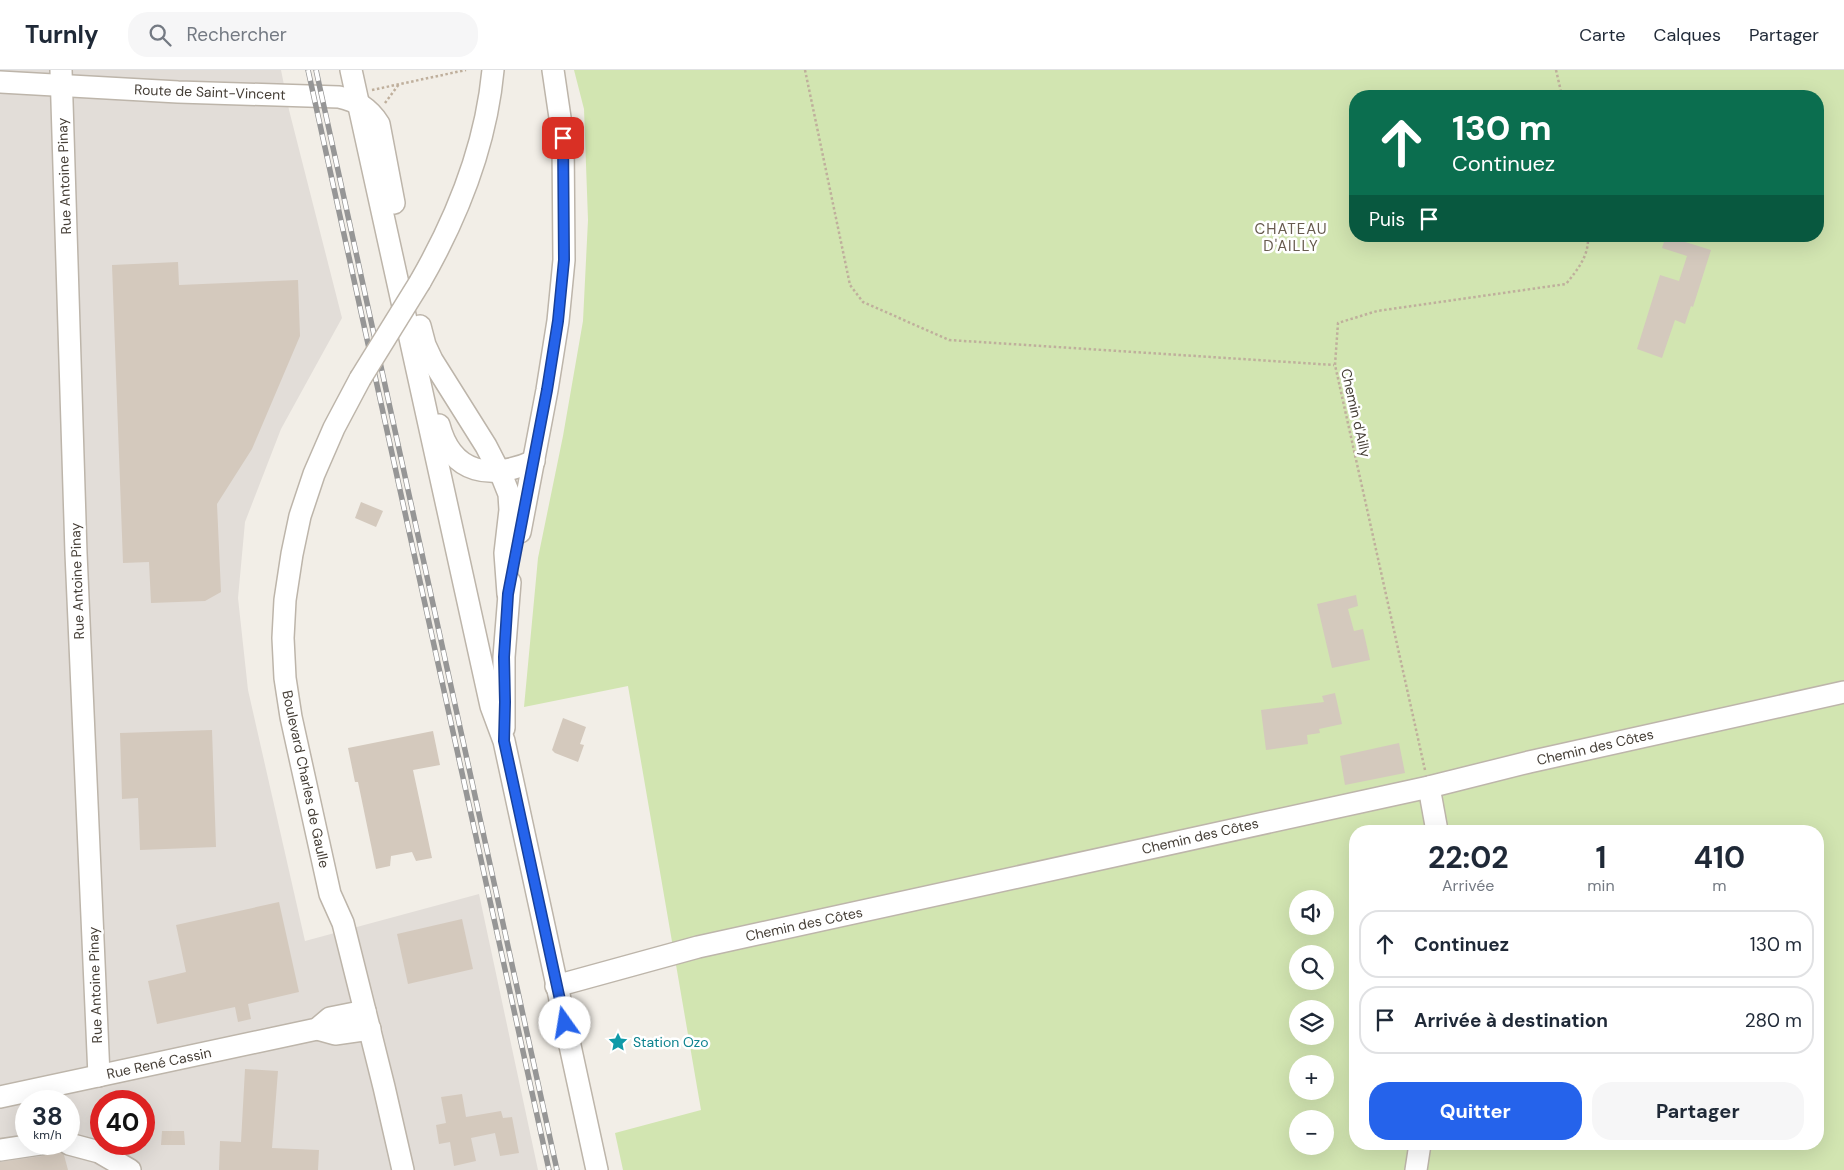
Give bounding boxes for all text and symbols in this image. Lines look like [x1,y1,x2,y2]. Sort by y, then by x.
search box [128,12,478,57]
text: Turnly [25,19,98,50]
icon: search [146,21,174,49]
text: Rechercher [186,22,287,47]
text: Carte [1579,23,1626,47]
text: Calques [1654,23,1721,47]
text: Partager [1749,23,1819,47]
street label: Route de Saint-Vincent [134,80,286,104]
text: 130 m [1452,105,1552,151]
icon: ahead [1369,110,1434,175]
street label: Rue Antoine Pinay [53,117,75,235]
pin [542,117,584,159]
icon: arrive [549,124,577,152]
text: Continuez [1452,149,1555,178]
icon: arrive [1415,205,1443,233]
text: Puis [1369,207,1405,232]
district label: CHATEAU D'AILLY [1255,219,1327,256]
street label: Chemin d'Ailly [1337,367,1375,459]
street label: Rue Antoine Pinay [66,522,88,640]
street label: Boulevard Charles de Gaulle [278,688,334,870]
street label: Chemin des Côtes [1535,725,1655,769]
street label: Chemin des Côtes [1140,814,1260,858]
text: 22:02 [1428,838,1508,877]
text: 1 [1596,838,1606,877]
text: 410 [1694,838,1745,877]
text: Arrivée [1442,875,1494,896]
text: min [1587,875,1615,896]
text: m [1712,875,1726,896]
map controls [1289,890,1334,1155]
button: sound [1289,890,1334,935]
street label: Chemin des Côtes [744,903,864,945]
street label: Rue Antoine Pinay [84,926,106,1044]
icon: ahead [1371,930,1399,958]
text: Continuez [1414,932,1509,957]
text: 130 m [1750,932,1802,957]
button: search [1289,945,1334,990]
position arrow [538,996,590,1048]
button: layers [1289,1000,1334,1045]
icon: arrive [1371,1006,1399,1034]
text: Arrivée à destination [1414,1008,1608,1033]
text: 280 m [1745,1008,1802,1033]
place icon: Station Ozo [607,1031,629,1053]
place label: Station Ozo [633,1033,709,1051]
street label: Rue René Cassin [105,1043,213,1083]
button: + [1289,1055,1334,1100]
button: Quitter [1369,1082,1582,1140]
button: Partager [1592,1082,1804,1140]
speed limit sign: 40 [90,1090,155,1155]
text: 38 [32,1100,63,1133]
button: − [1289,1110,1334,1155]
text: km/h [33,1127,62,1143]

